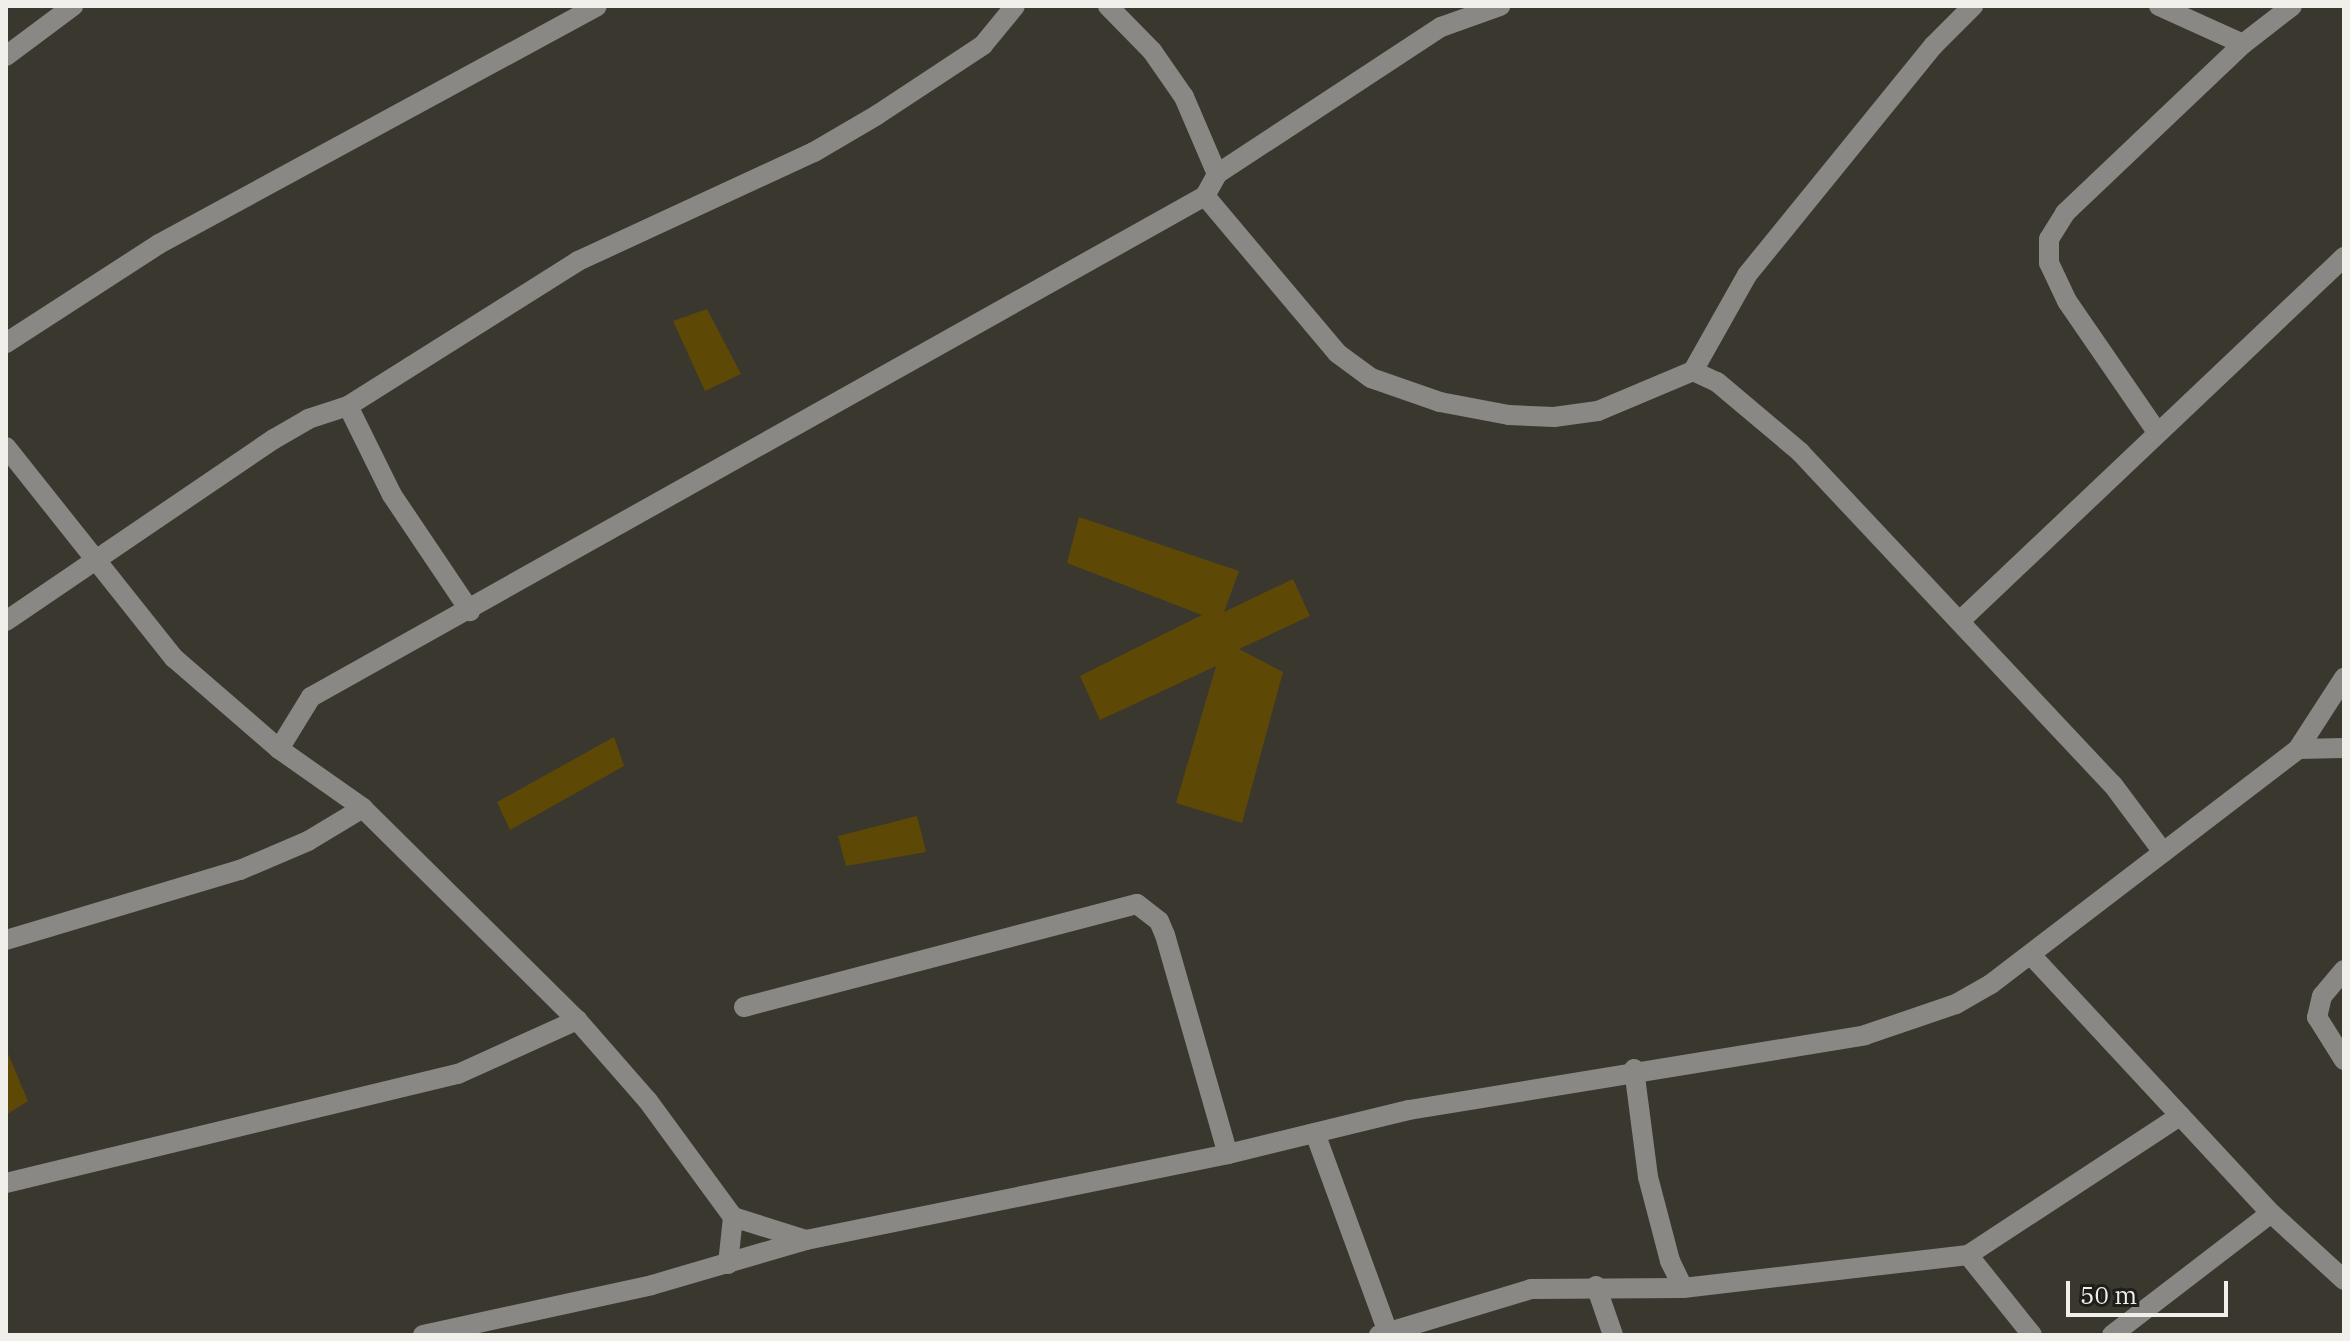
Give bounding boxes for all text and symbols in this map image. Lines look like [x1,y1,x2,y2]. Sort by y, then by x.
scale bar [2070,1265,2232,1315]
text: 50 m [2080,1279,2137,1311]

